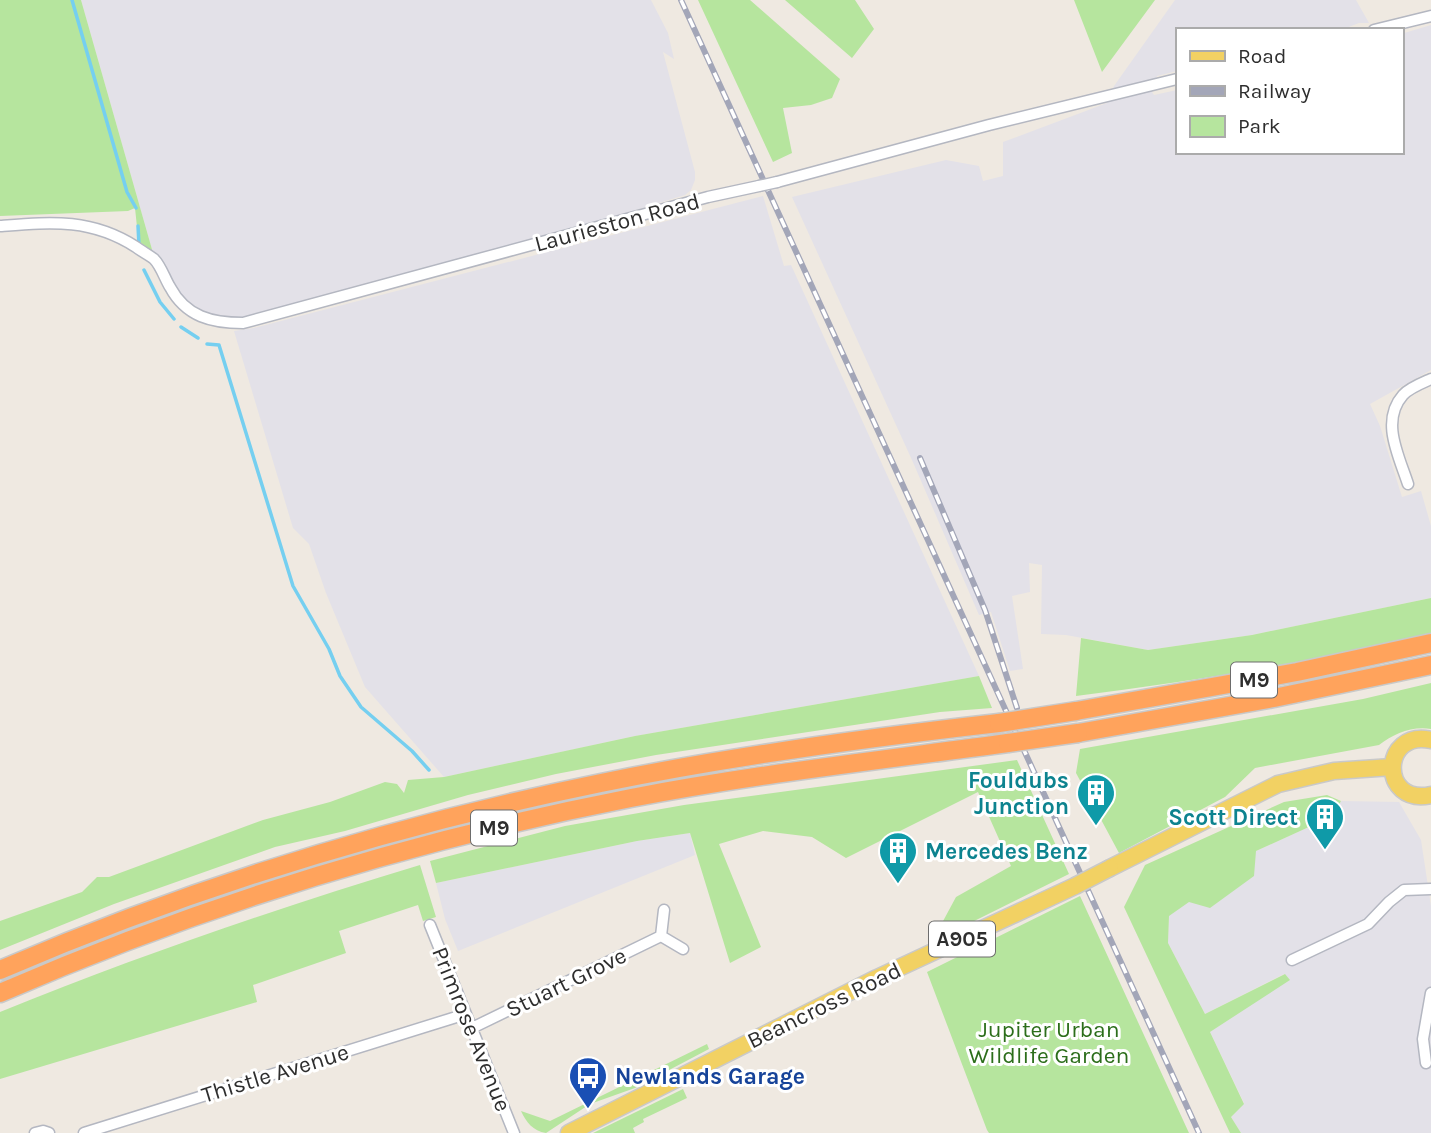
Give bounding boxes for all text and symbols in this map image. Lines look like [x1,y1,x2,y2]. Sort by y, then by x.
legend [1176,28,1403,154]
text: Road [1238,44,1286,68]
text: Railway [1238,79,1311,103]
text: Park [1238,114,1281,138]
street label: Laurieston Road [532,187,703,258]
road number: M9 [1231,662,1277,698]
place label: Fouldubs Junction [968,767,1069,820]
building icon: Fouldubs Junction [1075,772,1117,827]
building icon: Scott Direct [1304,796,1346,851]
place label: Scott Direct [1168,804,1298,831]
road number: M9 [471,810,517,846]
building icon: Mercedes Benz [877,830,919,885]
place label: Mercedes Benz [925,838,1088,865]
road number: A905 [929,922,995,956]
street label: Stuart Grove [502,942,631,1023]
street label: Primrose Avenue [426,943,517,1116]
street label: Beancross Road [743,956,906,1054]
park label: Jupiter Urban Wildlife Garden [968,1016,1130,1069]
street label: Thistle Avenue [198,1038,352,1109]
bus stop icon: Newlands Garage [567,1055,609,1110]
place label: Newlands Garage [615,1063,805,1090]

